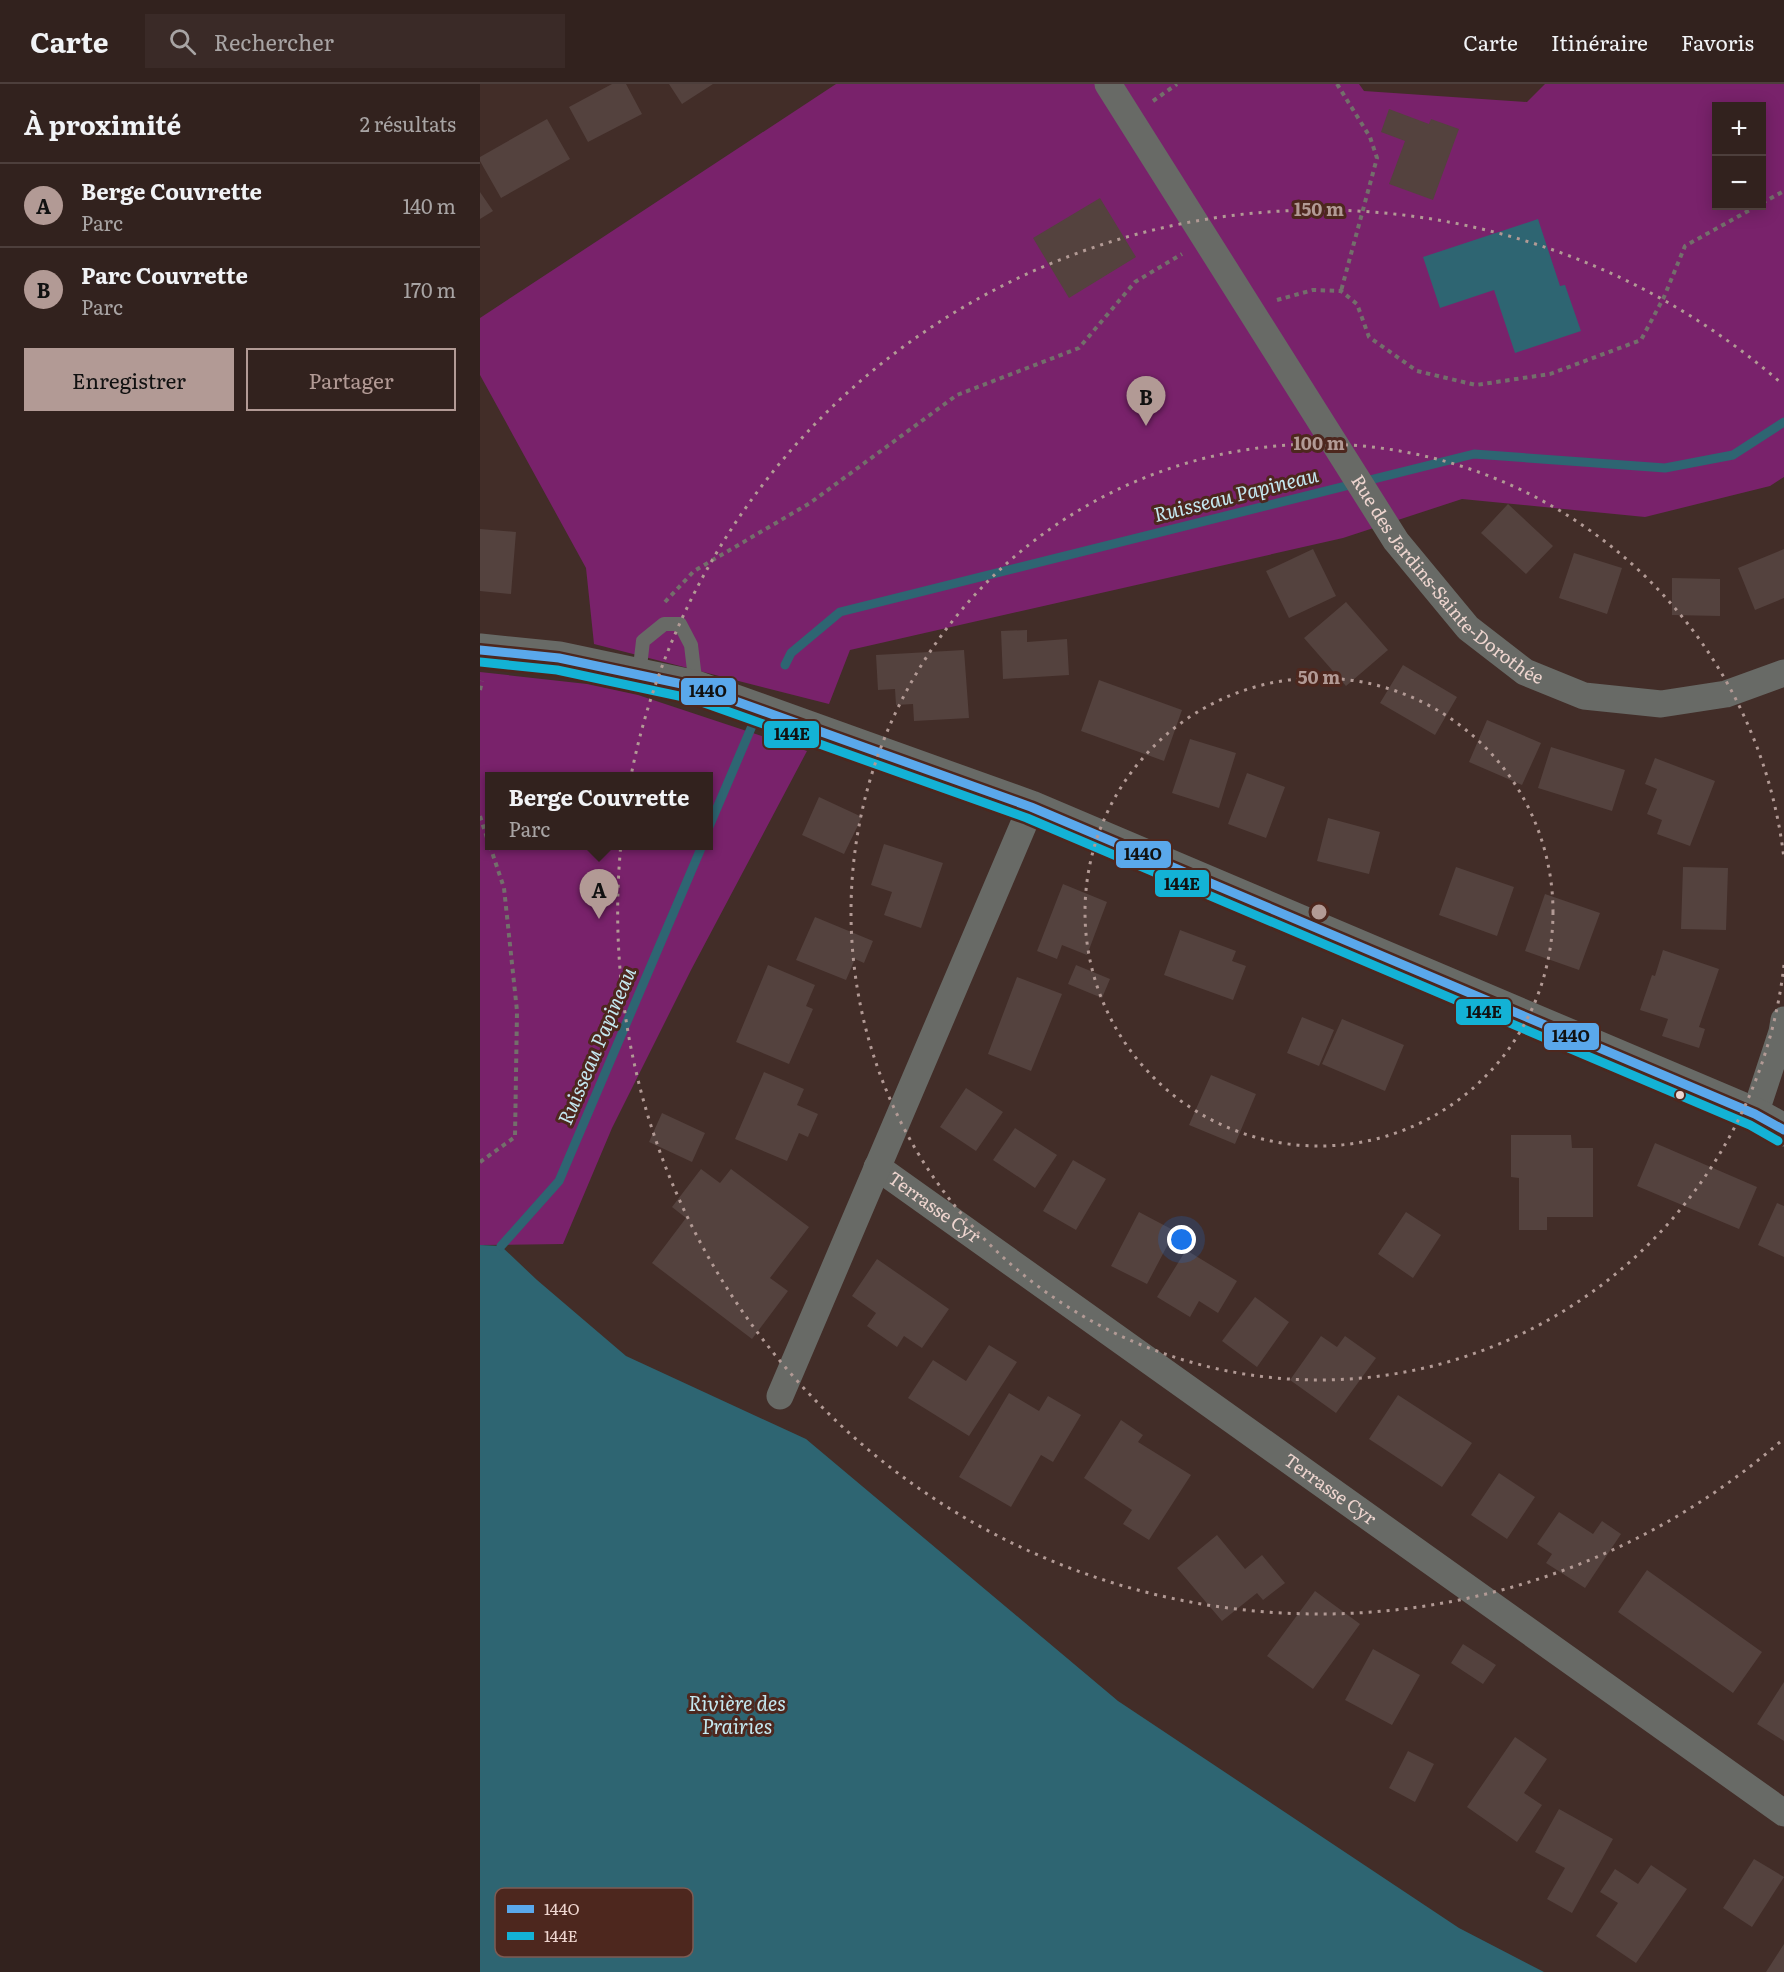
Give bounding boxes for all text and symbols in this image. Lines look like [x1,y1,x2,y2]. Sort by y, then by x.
search box [145,14,565,68]
text: Carte [30,20,109,62]
icon: search [166,25,199,58]
text: Rechercher [214,25,334,58]
text: Carte [1463,26,1518,57]
text: Itinéraire [1551,26,1648,57]
text: Favoris [1681,26,1754,57]
map controls [1712,102,1766,210]
button: + [1712,102,1766,156]
text: À proximité [24,104,181,143]
text: 2 résultats [360,108,456,138]
button: − [1712,156,1766,210]
text: Berge Couvrette [81,174,262,207]
text: A [36,190,51,220]
text: 140 m [403,190,456,220]
text: 150 m [1294,195,1344,222]
text: Parc [81,207,123,237]
text: Parc Couvrette [81,258,248,291]
text: B [37,274,50,304]
text: 170 m [403,274,456,304]
text: Parc [81,291,123,321]
button: Enregistrer [24,348,234,411]
button: Partager [246,348,456,411]
pin: B [1126,376,1166,426]
text: 100 m [1293,429,1345,456]
water label: Ruisseau Papineau [1150,458,1321,528]
street label: Rue des Jardins-Sainte-Dorothée [1345,469,1548,690]
text: 50 m [1298,663,1340,690]
line badge: 144O [680,677,737,706]
text: 144O [689,678,727,702]
line badge: 144E [763,720,820,749]
text: 144E [774,721,810,745]
popup [485,772,713,850]
text: Berge Couvrette [508,780,690,813]
text: Parc [508,813,550,843]
line badge: 144O [1115,840,1172,869]
text: 144O [1124,841,1162,865]
line badge: 144E [1154,869,1210,898]
pin: A [580,870,618,919]
text: 144E [1164,871,1200,895]
centre of rings [1309,902,1329,922]
water label: Ruisseau Papineau [548,962,642,1129]
line badge: 144E [1455,998,1512,1026]
text: 144E [1466,999,1502,1023]
line badge: 144O [1543,1022,1600,1051]
text: 144O [1552,1023,1590,1047]
unlabelled marker [1674,1089,1686,1101]
street label: Terrasse Cyr [883,1164,987,1249]
your location [1167,1225,1196,1254]
street label: Terrasse Cyr [1279,1446,1383,1531]
water label: Rivière des Prairies [688,1687,786,1740]
legend [495,1888,693,1957]
text: 144O [544,1896,580,1920]
text: 144E [544,1923,578,1947]

